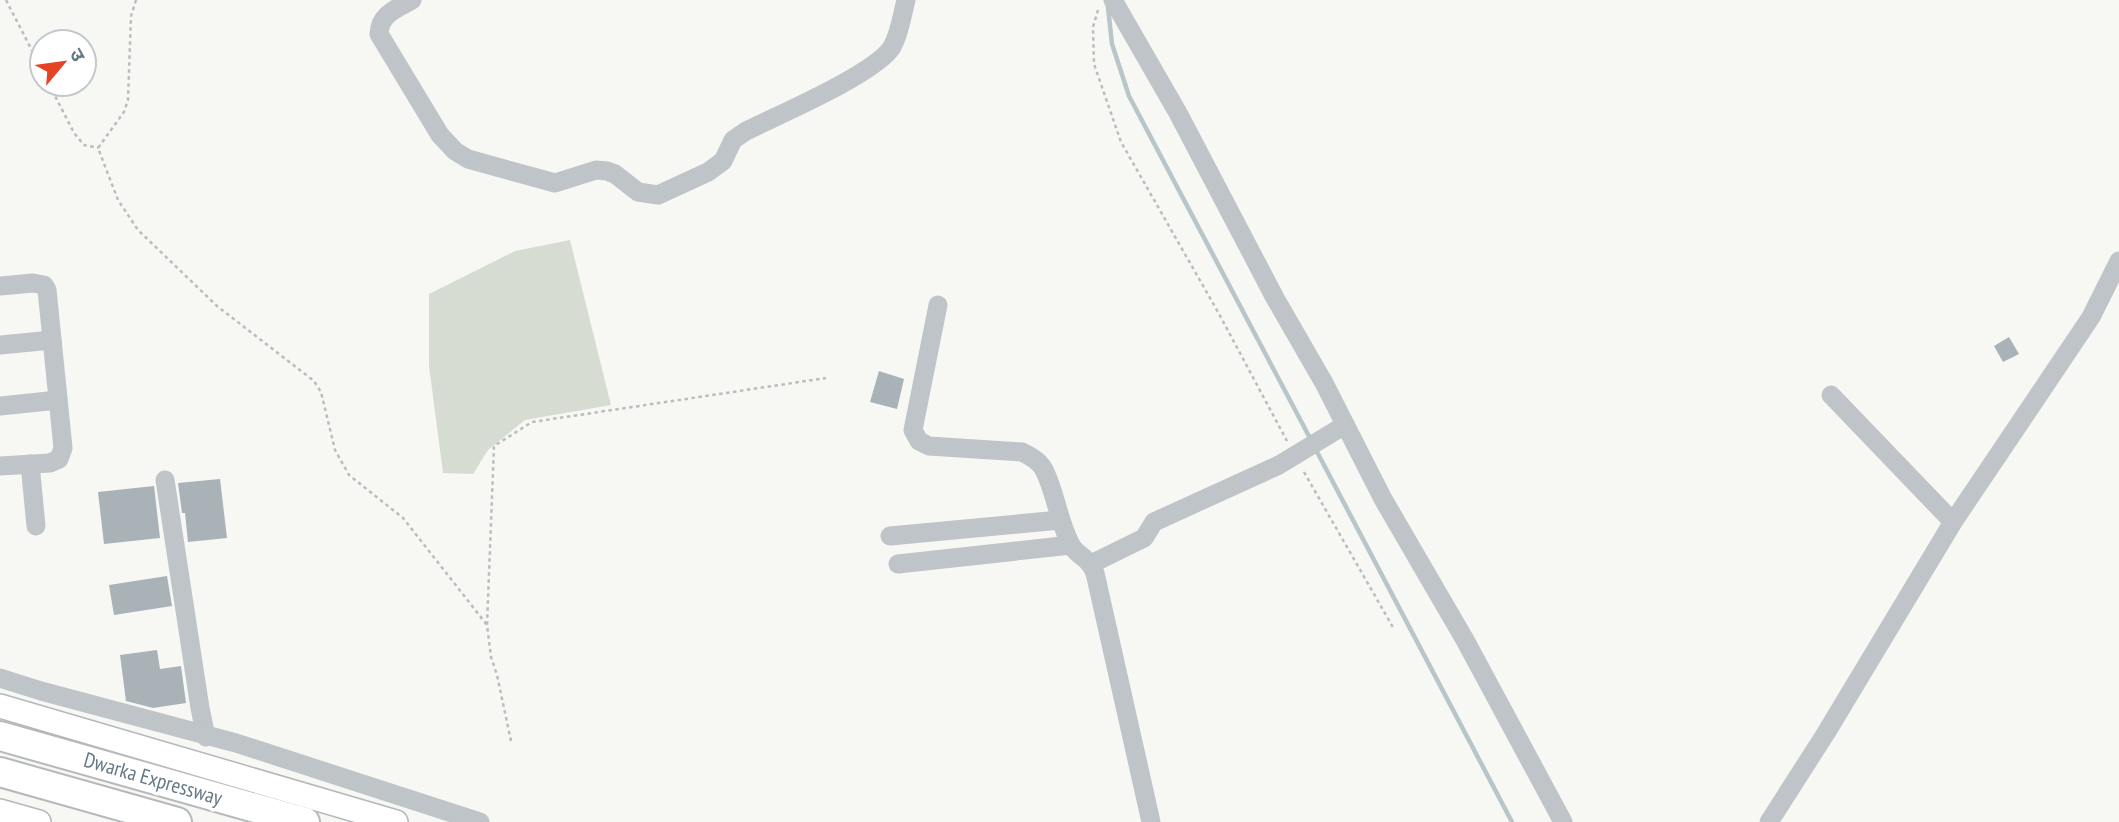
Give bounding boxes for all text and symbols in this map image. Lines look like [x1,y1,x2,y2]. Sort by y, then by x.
north arrow [28,28,98,98]
text: उ [65,44,91,66]
street label: Dwarka Expressway [81,746,226,811]

